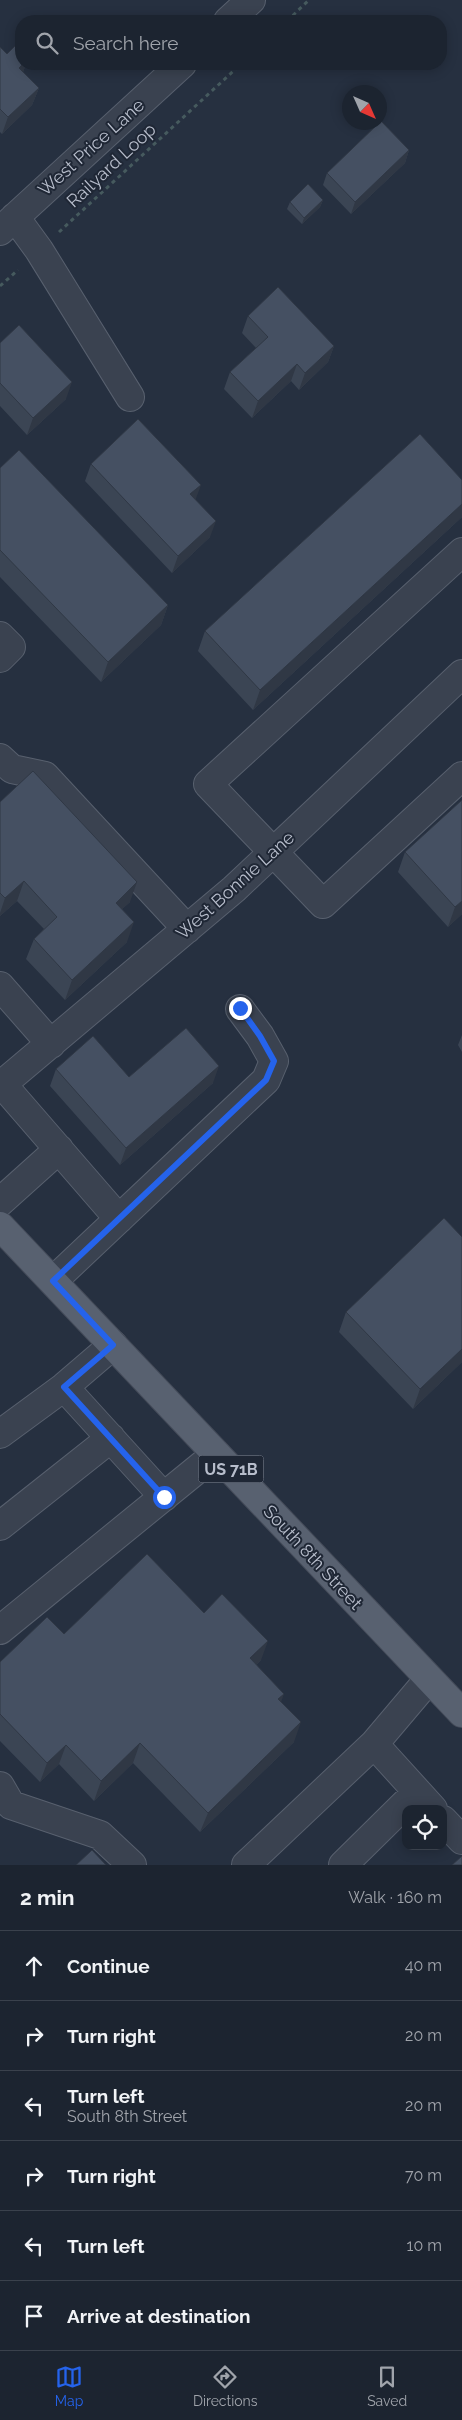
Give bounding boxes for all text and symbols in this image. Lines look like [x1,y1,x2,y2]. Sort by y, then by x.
search box [15,15,447,70]
icon: search [33,29,61,57]
text: Search here [73,32,179,54]
north arrow [342,85,387,130]
street label: West Price Lane [34,94,149,200]
street label: Railyard Loop [62,118,160,212]
street label: West Bonnie Lane [172,826,299,944]
route end [229,997,252,1020]
road number: US 71B [198,1456,264,1482]
route start [153,1486,176,1509]
street label: South 8th Street [259,1500,367,1614]
map controls [402,1805,447,1850]
button: locate [402,1805,447,1850]
text: 2 min [20,1885,74,1910]
text: Walk · 160 m [348,1888,442,1907]
icon: ahead [20,1952,48,1980]
text: Continue [67,1955,150,1977]
text: 40 m [405,1956,442,1975]
icon: right [20,2022,48,2050]
text: Turn right [67,2025,156,2047]
text: 20 m [405,2026,442,2045]
text: Turn left [67,2085,144,2107]
icon: left [20,2092,48,2120]
text: 20 m [405,2096,442,2115]
text: South 8th Street [67,2107,187,2126]
icon: right [20,2162,48,2190]
text: Turn right [67,2165,156,2187]
text: 70 m [405,2166,442,2185]
icon: left [20,2232,48,2260]
text: Turn left [67,2235,144,2257]
text: 10 m [407,2236,442,2255]
icon: arrive [20,2302,48,2330]
text: Arrive at destination [67,2305,251,2327]
tab: Map [55,2363,83,2409]
tab: Directions [193,2363,258,2409]
tab: Saved [367,2363,407,2409]

